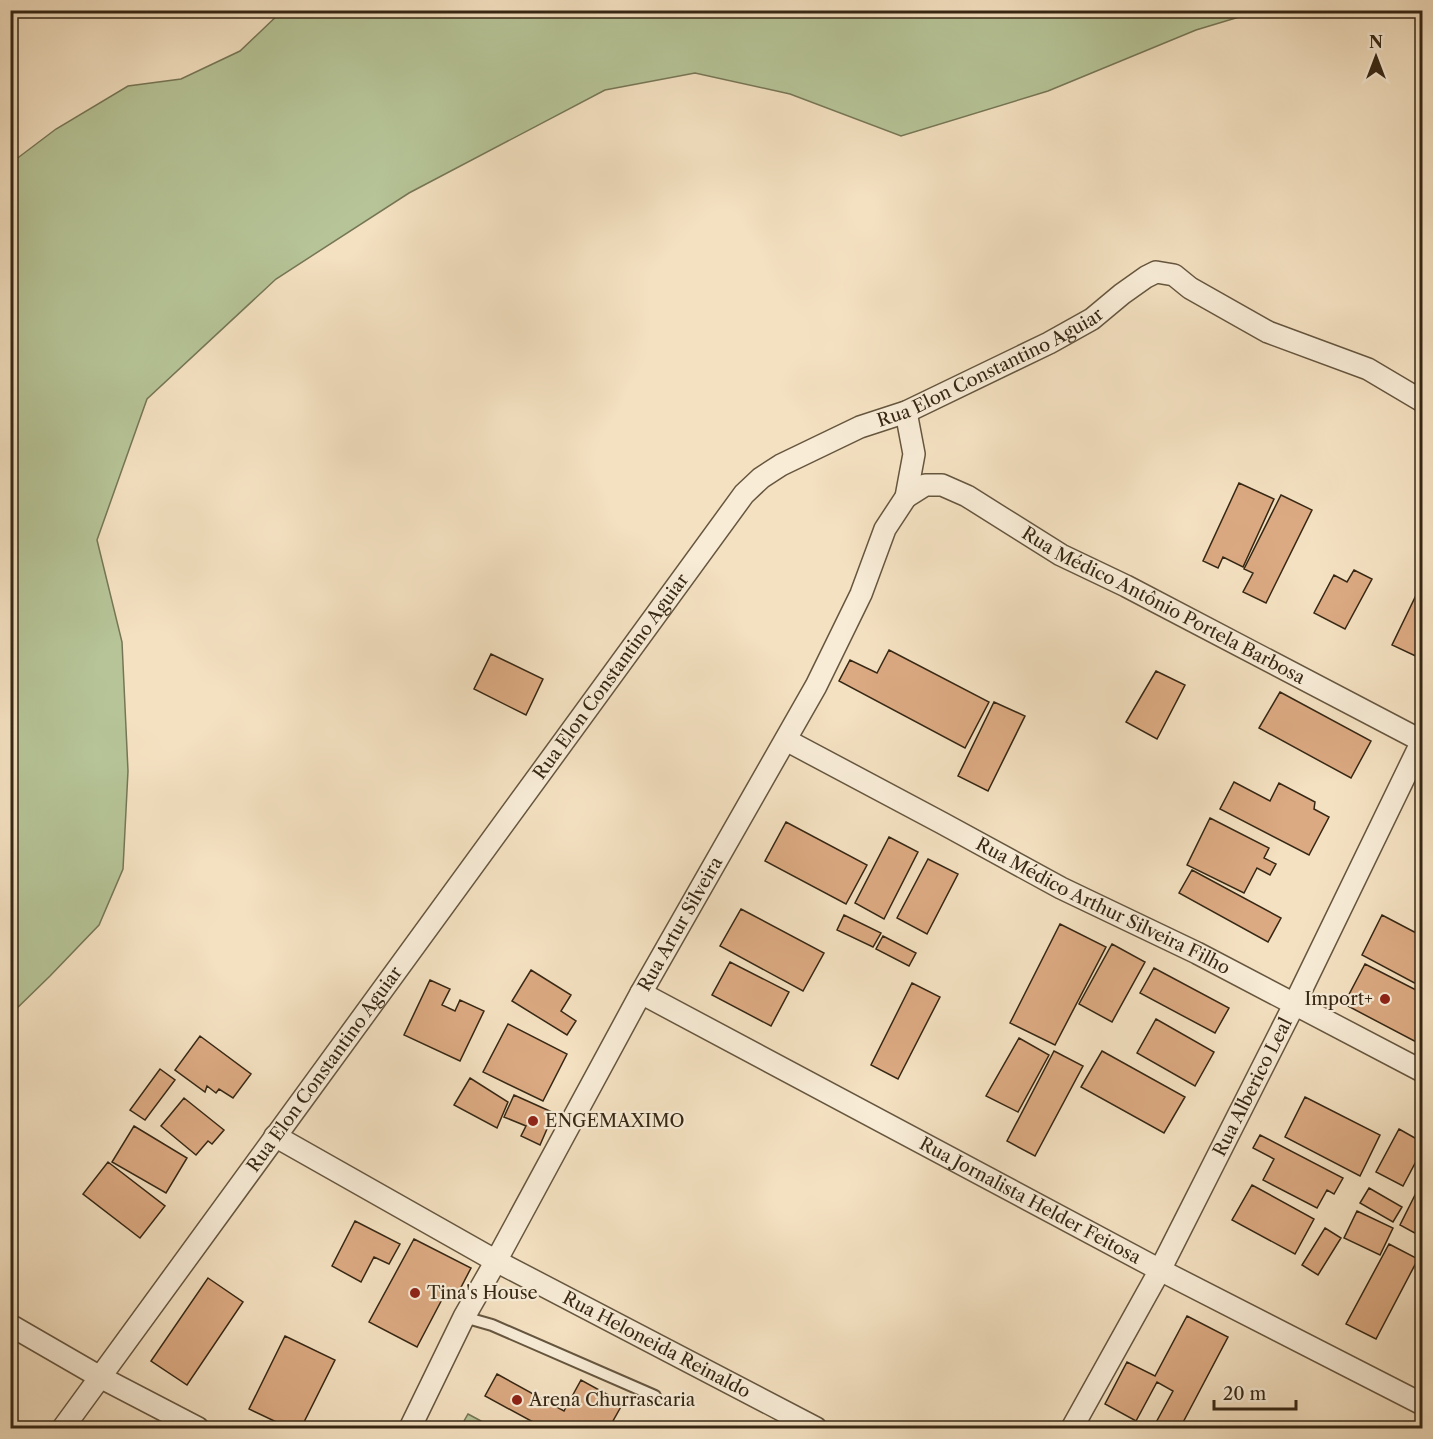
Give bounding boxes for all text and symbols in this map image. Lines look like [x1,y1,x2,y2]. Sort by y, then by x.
north arrow [1346,27,1406,87]
text: N [1369,32,1383,52]
street label: Rua Elon Constantino Aguiar [874,303,1108,432]
street label: Rua Médico Antônio Portela Barbosa [1018,522,1309,689]
street label: Rua Elon Constantino Aguiar [529,569,693,784]
street label: Rua Médico Arthur Silveira Filho [972,833,1234,979]
street label: Rua Artur Silveira [633,852,728,995]
street label: Rua Elon Constantino Aguiar [242,962,407,1176]
place label: Import+ [1304,988,1373,1010]
marker: Import+ [1378,992,1392,1006]
street label: Rua Alberico Leal [1208,1014,1297,1160]
place label: ENGEMAXIMO [545,1110,684,1132]
marker: ENGEMAXIMO [526,1114,540,1128]
street label: Rua Jornalista Helder Feitosa [916,1133,1145,1269]
place label: Tina's House [427,1282,538,1304]
marker: Tina's House [408,1286,422,1300]
street label: Rua Heloneida Reinaldo [559,1287,754,1403]
scale bar [1214,1373,1296,1411]
text: 20 m [1223,1383,1267,1405]
place label: Arena Churrascaria [528,1389,696,1411]
marker: Arena Churrascaria [510,1393,524,1407]

